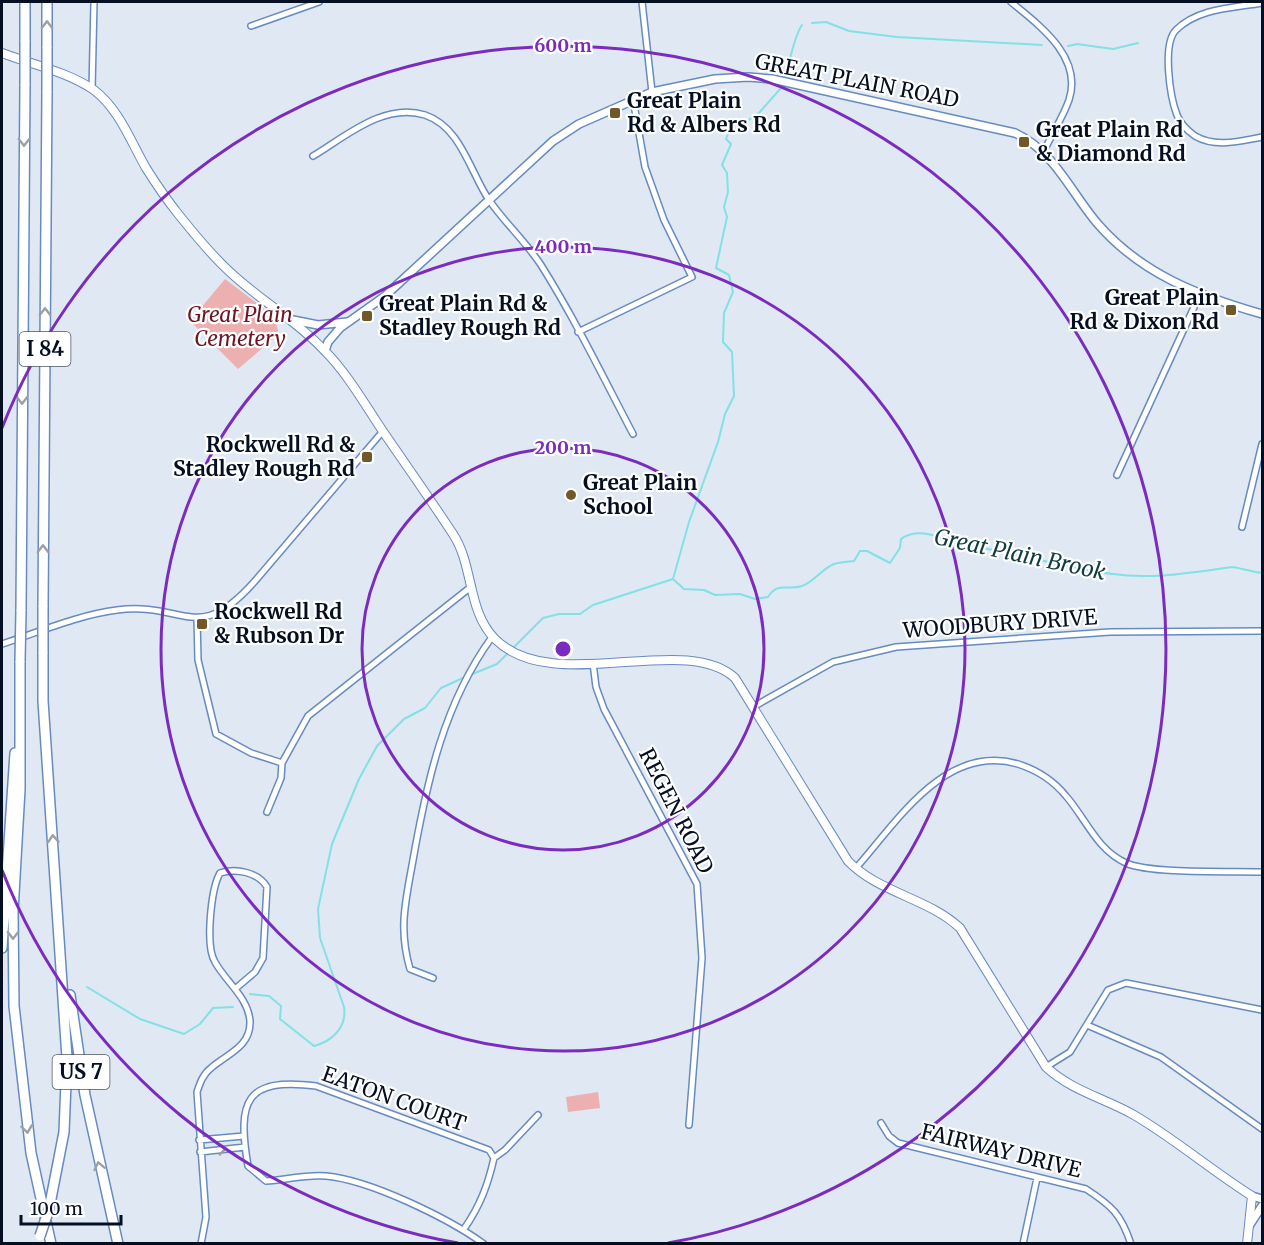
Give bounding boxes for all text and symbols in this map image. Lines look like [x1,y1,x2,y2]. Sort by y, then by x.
one-way arrow [41,20,53,29]
text: 600 m [534,34,592,57]
street label: GREAT PLAIN ROAD [753,47,962,114]
place label: Great Plain Rd & Albers Rd [627,87,781,138]
marker: Great Plain Rd & Albers Rd [608,106,622,120]
place label: Great Plain Rd & Diamond Rd [1036,116,1186,167]
marker: Great Plain Rd & Diamond Rd [1017,135,1031,149]
one-way arrow [18,138,30,147]
text: 400 m [534,235,592,258]
place label: Great Plain Rd & Dixon Rd [1070,284,1219,335]
place label: Great Plain Rd & Stadley Rough Rd [379,290,561,341]
park label: Great Plain Cemetery [187,301,293,352]
marker: Great Plain Rd & Dixon Rd [1224,303,1238,317]
one-way arrow [39,307,51,316]
marker: Great Plain Rd & Stadley Rough Rd [360,309,374,323]
road number: I 84 [20,332,70,366]
one-way arrow [16,396,28,405]
place label: Rockwell Rd & Stadley Rough Rd [173,431,355,482]
text: 200 m [535,436,591,459]
marker: Rockwell Rd & Stadley Rough Rd [360,450,374,464]
place label: Great Plain School [583,469,697,520]
marker: Great Plain School [564,488,578,502]
water label: Great Plain Brook [932,522,1108,586]
one-way arrow [37,544,49,553]
place label: Rockwell Rd & Rubson Dr [214,598,345,649]
street label: WOODBURY DRIVE [901,603,1099,644]
marker: Rockwell Rd & Rubson Dr [195,617,209,631]
centre of rings [553,639,573,659]
street label: REGEN ROAD [633,743,720,878]
one-way arrow [47,834,60,843]
one-way arrow [7,930,19,939]
road number: US 7 [52,1055,110,1089]
street label: EATON COURT [318,1060,470,1137]
street label: FAIRWAY DRIVE [918,1118,1085,1184]
one-way arrow [21,1124,33,1133]
one-way arrow [218,1144,227,1156]
one-way arrow [94,1161,107,1171]
scale bar [21,1188,122,1226]
text: 100 m [30,1197,83,1220]

